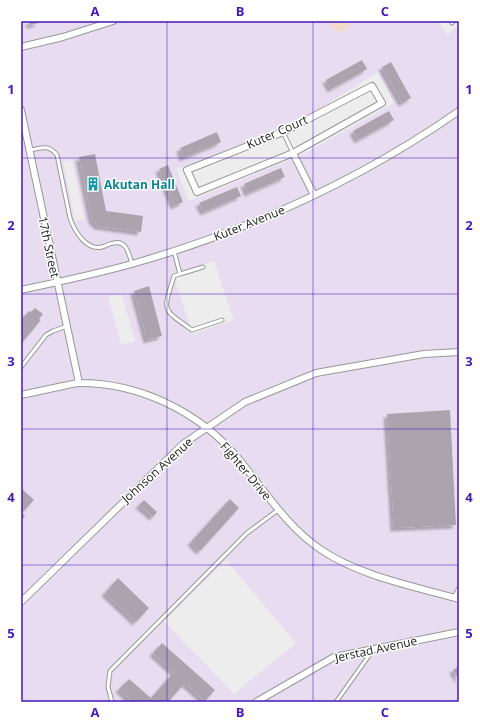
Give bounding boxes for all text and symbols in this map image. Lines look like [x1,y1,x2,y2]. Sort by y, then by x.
text: A [91,2,100,20]
text: B [236,2,245,20]
text: C [381,2,389,20]
text: 1 [7,80,15,98]
text: 1 [465,80,473,98]
street label: Kuter Court [244,111,310,153]
building icon: Akutan Hall [85,176,101,192]
place label: Akutan Hall [104,176,175,193]
street label: Kuter Avenue [211,201,287,245]
street label: 17th Street [34,215,64,279]
text: 2 [7,216,15,234]
text: 2 [465,216,473,234]
text: 3 [7,352,15,370]
text: 3 [465,352,473,370]
street label: Johnson Avenue [117,433,196,507]
street label: Fighter Drive [217,438,276,504]
text: 4 [7,488,15,506]
text: 4 [465,488,473,506]
text: 5 [7,624,15,642]
text: 5 [465,624,473,642]
street label: Jerstad Avenue [332,632,419,666]
text: A [91,703,100,721]
text: B [236,703,245,721]
text: C [381,703,389,721]

